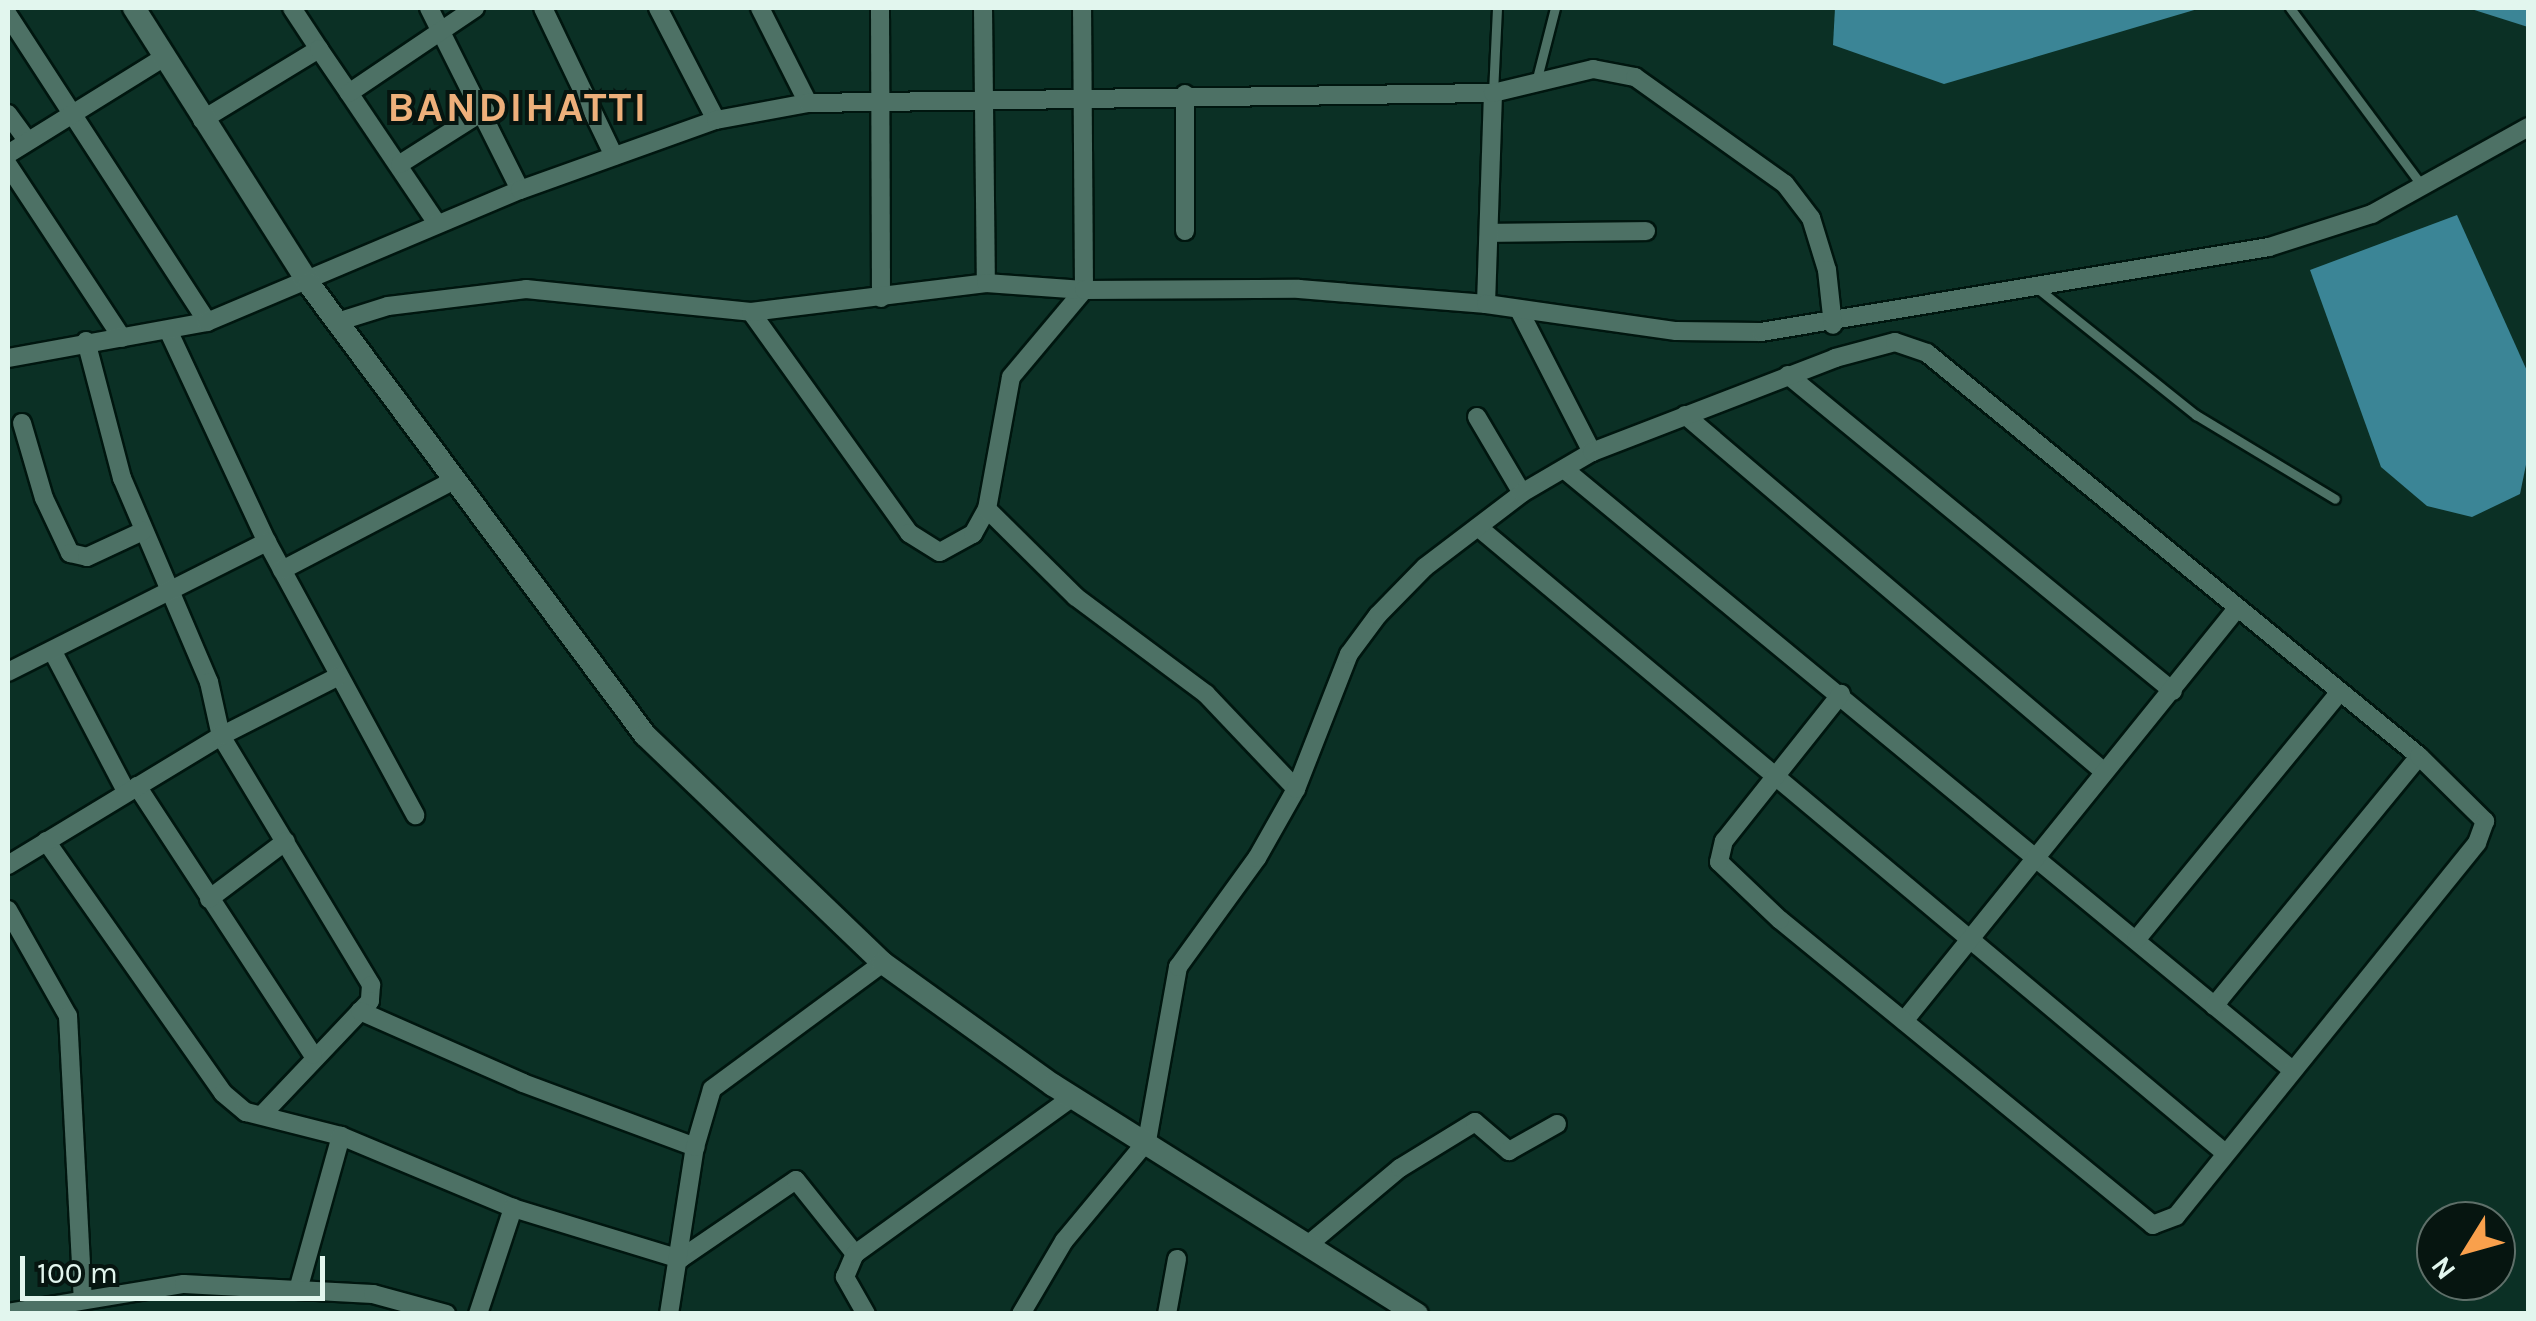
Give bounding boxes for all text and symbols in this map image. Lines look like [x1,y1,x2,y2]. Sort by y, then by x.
district label: BANDIHATTI [387,82,649,132]
north arrow [2416,1201,2516,1301]
scale bar [25,1236,330,1298]
text: N [2424,1250,2462,1286]
text: 100 m [37,1255,118,1291]

